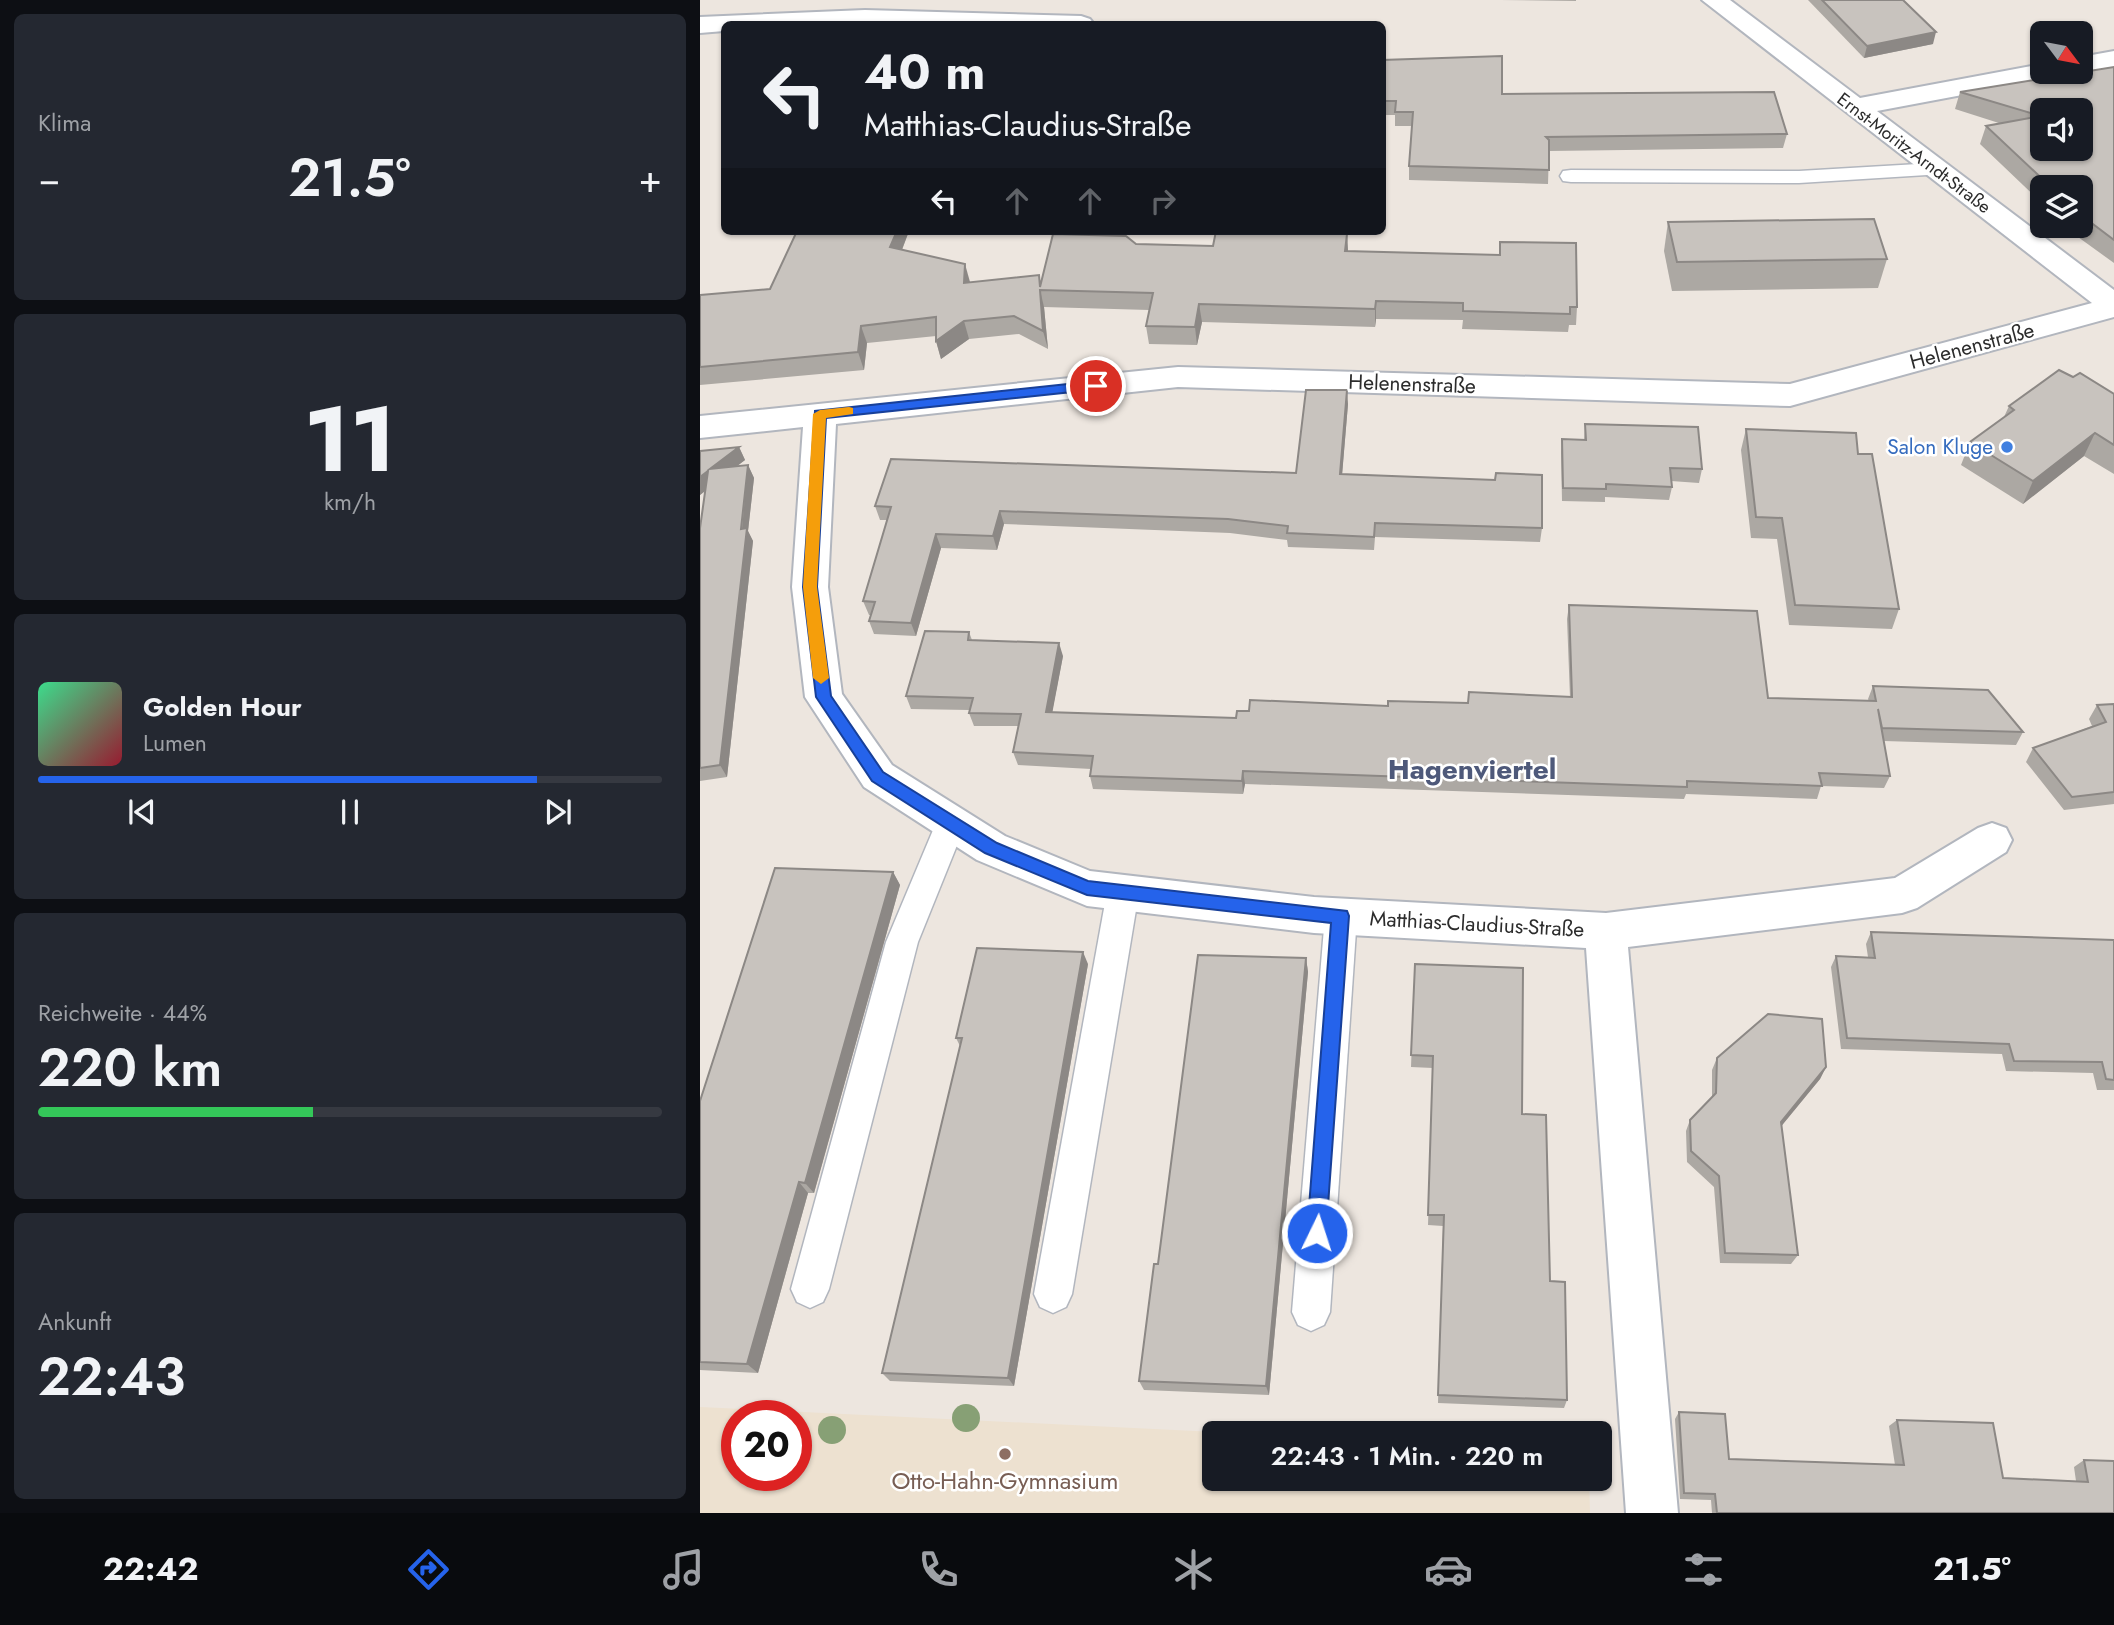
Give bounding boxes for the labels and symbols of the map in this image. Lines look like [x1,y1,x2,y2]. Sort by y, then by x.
north arrow [2030,21,2093,84]
street label: Ernst-Moritz-Arndt-Straße [1832,86,1996,220]
street label: Helenenstraße [1906,315,2038,377]
pin [1066,356,1126,416]
street label: Helenenstraße [1348,367,1477,401]
place label: Salon Kluge [1887,432,1993,462]
marker: Salon Kluge [1999,439,2015,455]
district label: Hagenviertel [1388,749,1556,790]
street label: Matthias-Claudius-Straße [1369,903,1585,945]
position arrow [1280,1196,1354,1270]
speed limit sign: 20 [721,1400,812,1491]
marker: Otto-Hahn-Gymnasium [997,1446,1013,1462]
place label: Otto-Hahn-Gymnasium [891,1463,1119,1498]

